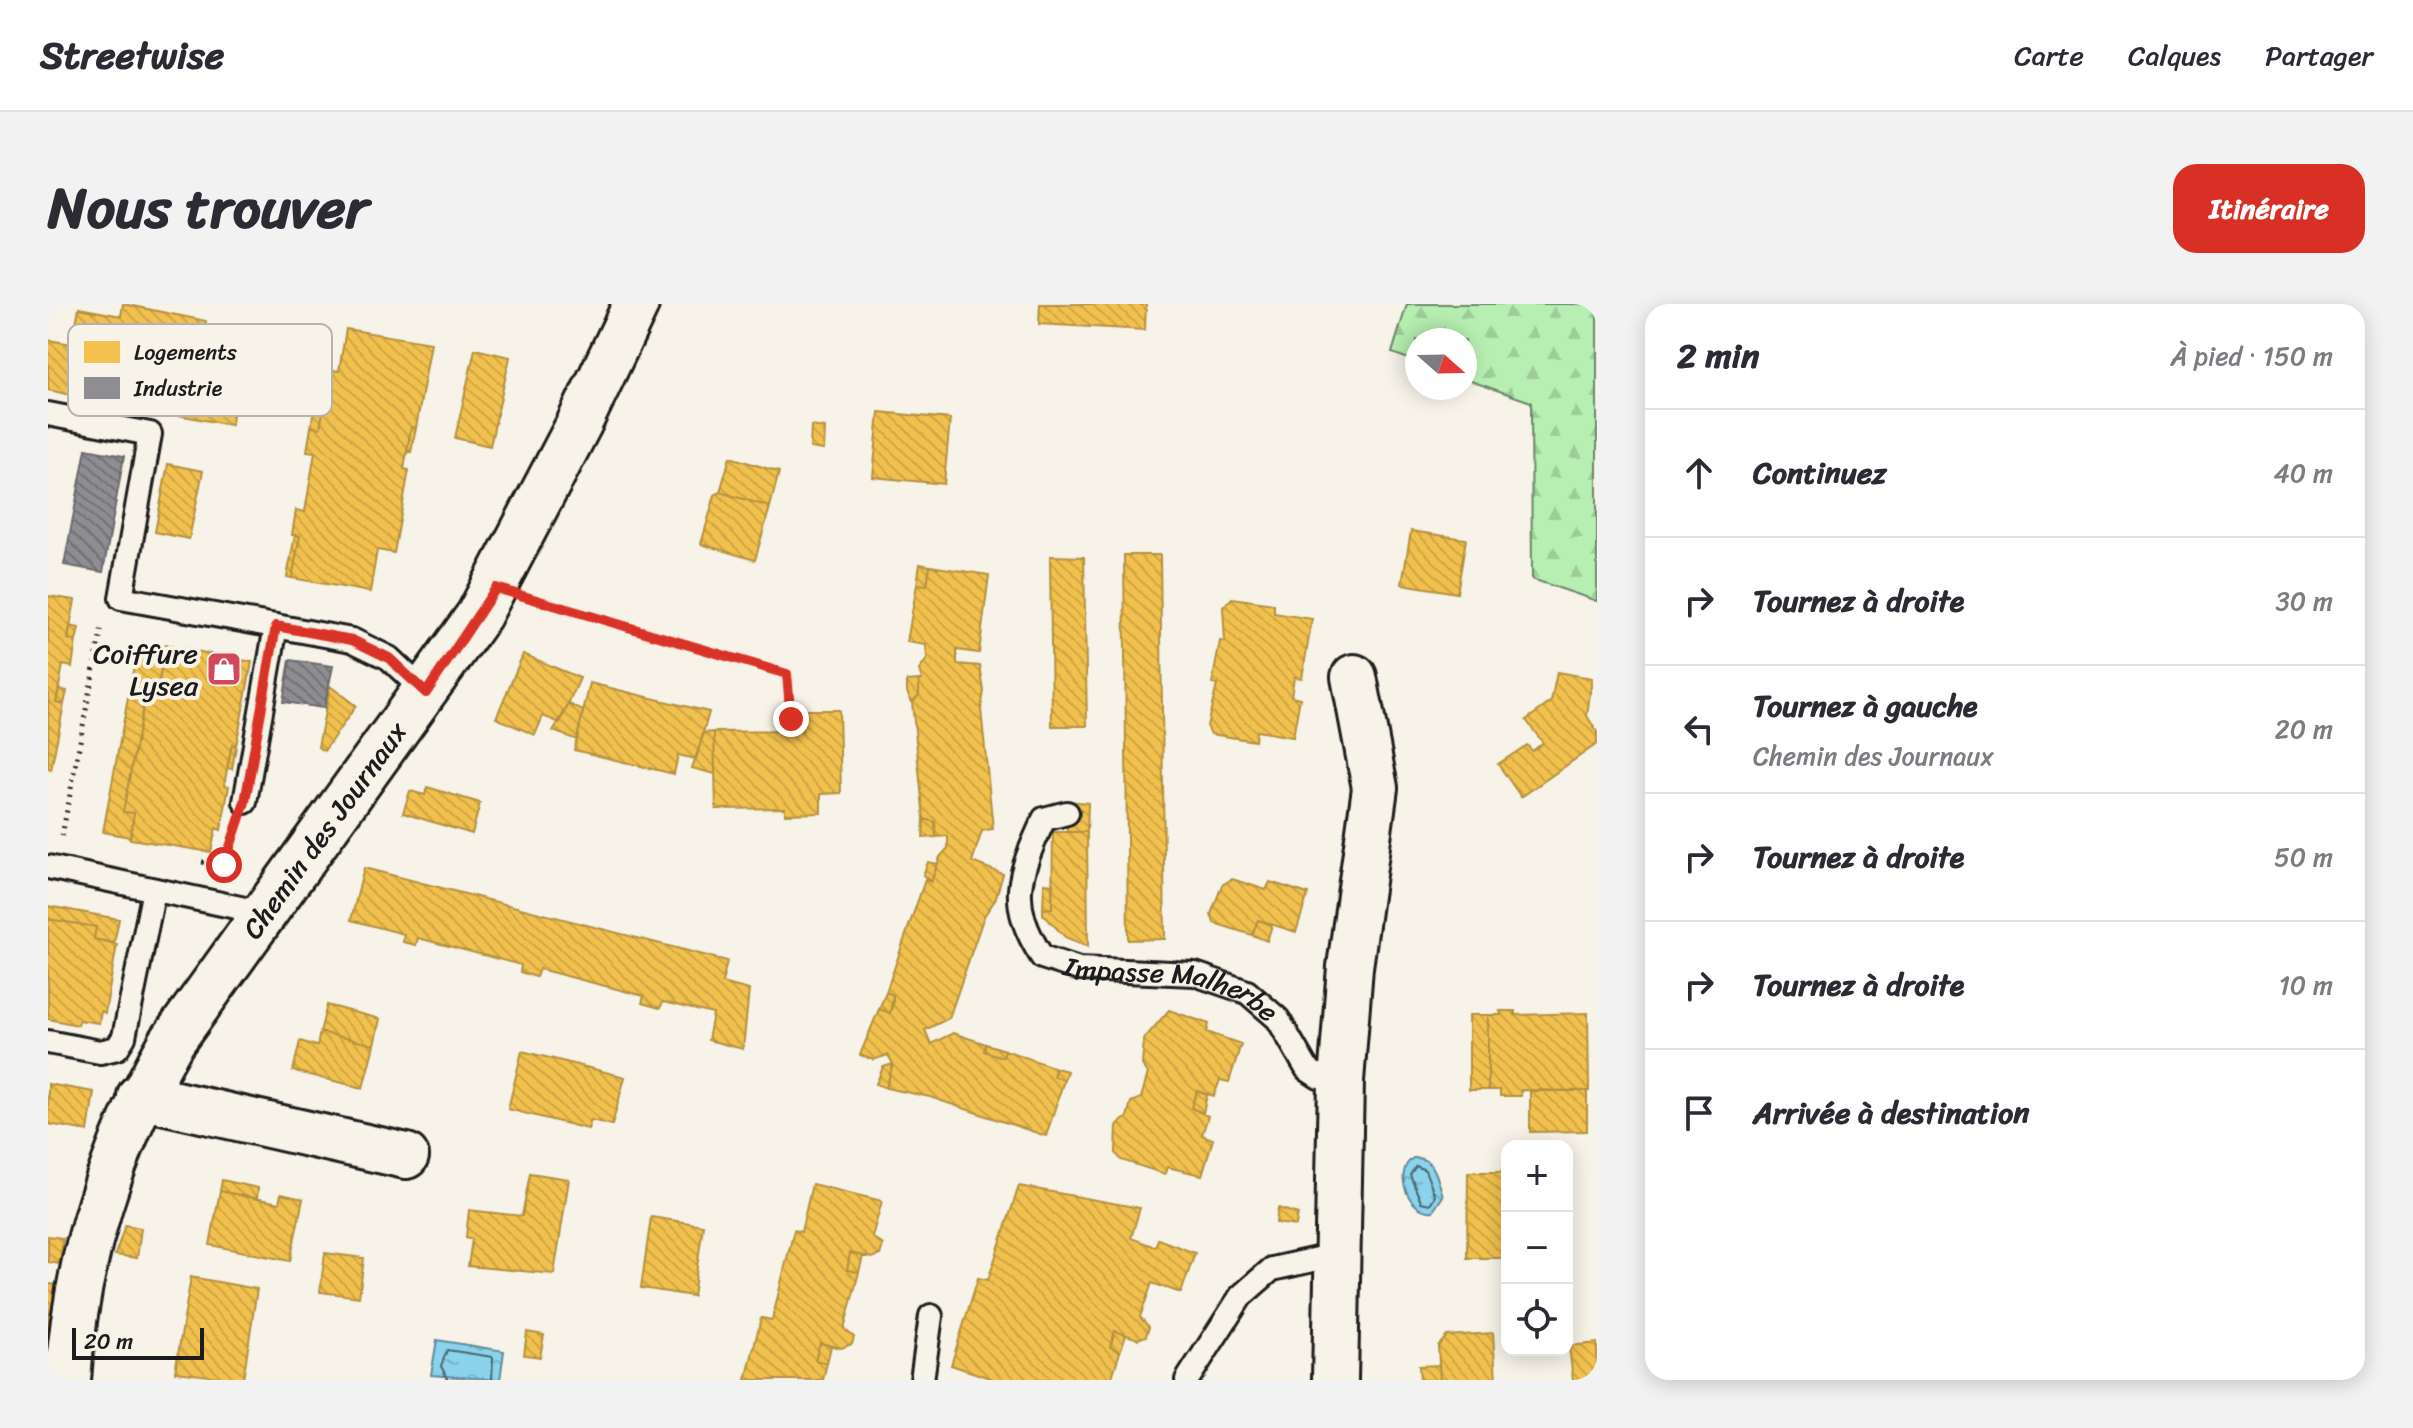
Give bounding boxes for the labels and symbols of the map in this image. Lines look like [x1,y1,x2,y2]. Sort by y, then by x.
legend [68,324,332,416]
north arrow [1405,328,1477,400]
text: Logements [134,333,238,372]
text: Industrie [133,369,223,408]
place label: Coiffure Lysea [93,629,199,710]
shop icon: Coiffure Lysea [205,650,243,688]
route end [773,701,809,737]
street label: Chemin des Journaux [229,710,420,949]
route start [206,847,242,883]
street label: Impasse Malherbe [1056,941,1290,1034]
scale bar [72,1324,204,1360]

